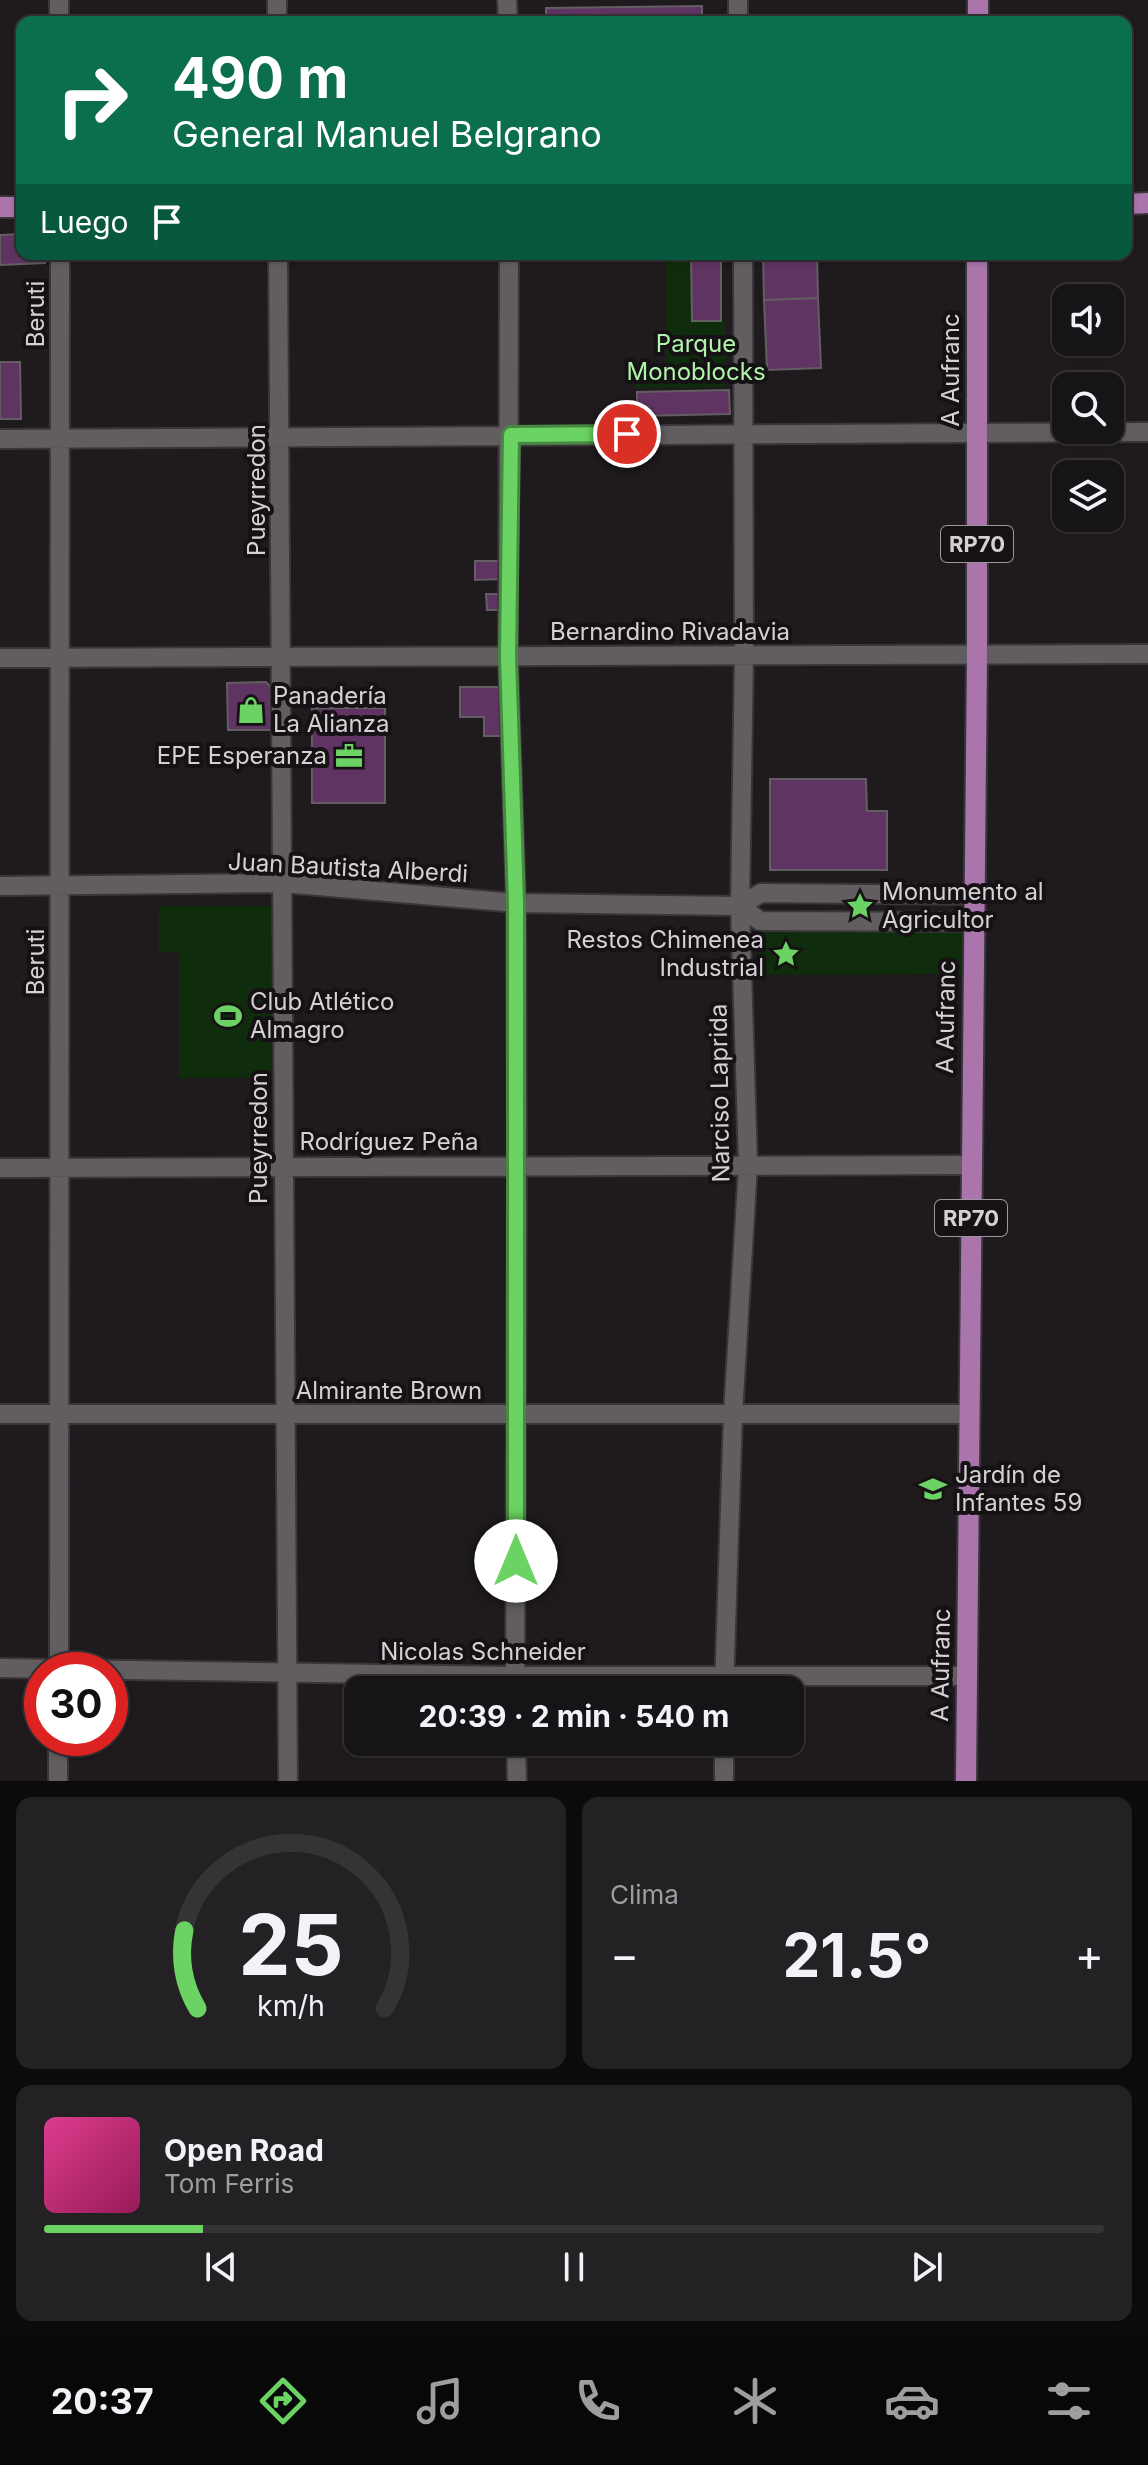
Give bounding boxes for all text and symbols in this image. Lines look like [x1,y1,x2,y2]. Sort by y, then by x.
text: 490 m [172,44,348,112]
icon: right [40,48,144,152]
text: General Manuel Belgrano [172,112,602,156]
icon: arrive [145,200,189,244]
text: Luego [40,204,129,240]
street label: Beruti [21,281,50,347]
map controls [1052,284,1124,532]
button: sound [1052,284,1124,356]
street label: A Aufranc [936,313,965,427]
park label: Parque Monoblocks [626,329,766,386]
button: search [1052,372,1124,444]
pin [593,400,661,468]
icon: arrive [605,412,649,456]
street label: Pueyrredon [242,424,271,556]
button: layers [1052,460,1124,532]
road number: RP70 [941,526,1013,562]
street label: Bernardino Rivadavia [550,617,790,646]
place label: Panadería La Alianza [273,681,389,738]
shop icon: Panadería La Alianza [236,695,266,725]
place label: EPE Esperanza [157,741,327,770]
office icon: EPE Esperanza [334,741,364,771]
street label: Juan Bautista Alberdi [227,847,469,888]
place label: Monumento al Agricultor [882,877,1044,934]
place icon: Monumento al Agricultor [845,891,875,921]
place label: Restos Chimenea Industrial [566,925,764,982]
street label: Beruti [21,929,50,995]
place icon: Restos Chimenea Industrial [771,939,801,969]
street label: A Aufranc [930,960,961,1074]
place label: Club Atlético Almagro [250,987,395,1044]
sports icon: Club Atlético Almagro [213,1001,243,1031]
street label: Narciso Laprida [703,1003,736,1183]
street label: Pueyrredon [244,1072,273,1204]
street label: Rodríguez Peña [300,1127,478,1156]
road number: RP70 [935,1200,1007,1236]
street label: Almirante Brown [296,1376,482,1405]
place label: Jardín de Infantes 59 [955,1460,1082,1517]
school or university icon: Jardín de Infantes 59 [918,1474,948,1504]
position arrow [474,1519,558,1603]
street label: A Aufranc [925,1608,956,1722]
street label: Nicolas Schneider [380,1637,586,1666]
speed limit sign: 30 [24,1652,128,1756]
text: 20:39 · 2 min · 540 m [419,1698,729,1734]
text: Clima [610,1879,679,1910]
text: 25 [238,1894,344,1995]
text: 21.5° [783,1919,931,1991]
text: − [610,1928,639,1982]
text: + [1075,1928,1104,1982]
text: km/h [257,1988,325,2023]
text: Open Road [164,2132,324,2168]
text: Tom Ferris [164,2168,294,2199]
icon: previous [199,2245,243,2289]
icon: pause [552,2245,596,2289]
icon: next [905,2245,949,2289]
icon: directions [255,2373,311,2429]
icon: music [412,2373,468,2429]
icon: phone [570,2373,626,2429]
icon: climate [727,2373,783,2429]
icon: car [884,2373,940,2429]
icon: filters [1041,2373,1097,2429]
text: 20:37 [51,2379,154,2423]

